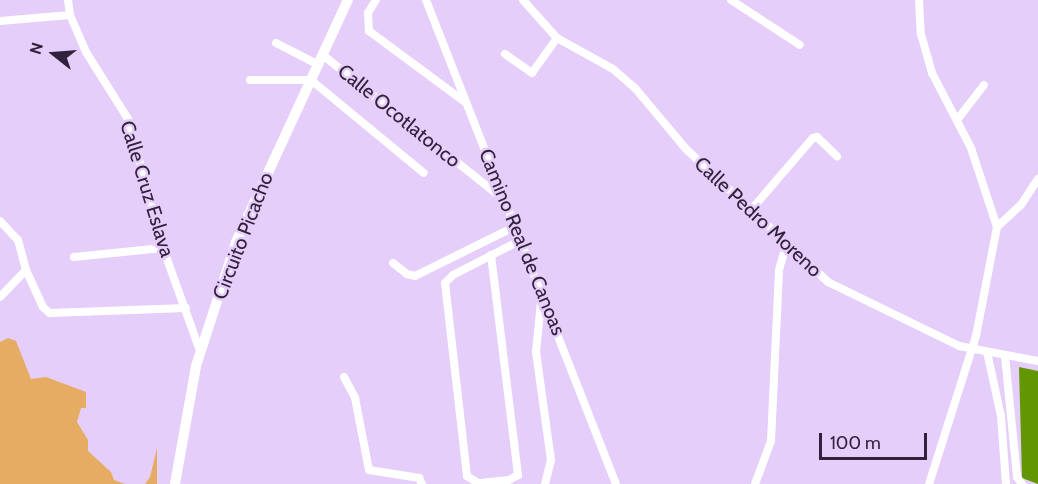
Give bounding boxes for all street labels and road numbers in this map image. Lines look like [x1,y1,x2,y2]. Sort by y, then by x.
street label: Calle Ocotlatonco [333,59,465,173]
street label: Calle Cruz Eslava [115,118,179,260]
street label: Camino Real de Canoas [474,145,570,339]
street label: Calle Pedro Moreno [689,152,827,282]
street label: Circuito Picacho [208,169,278,303]

